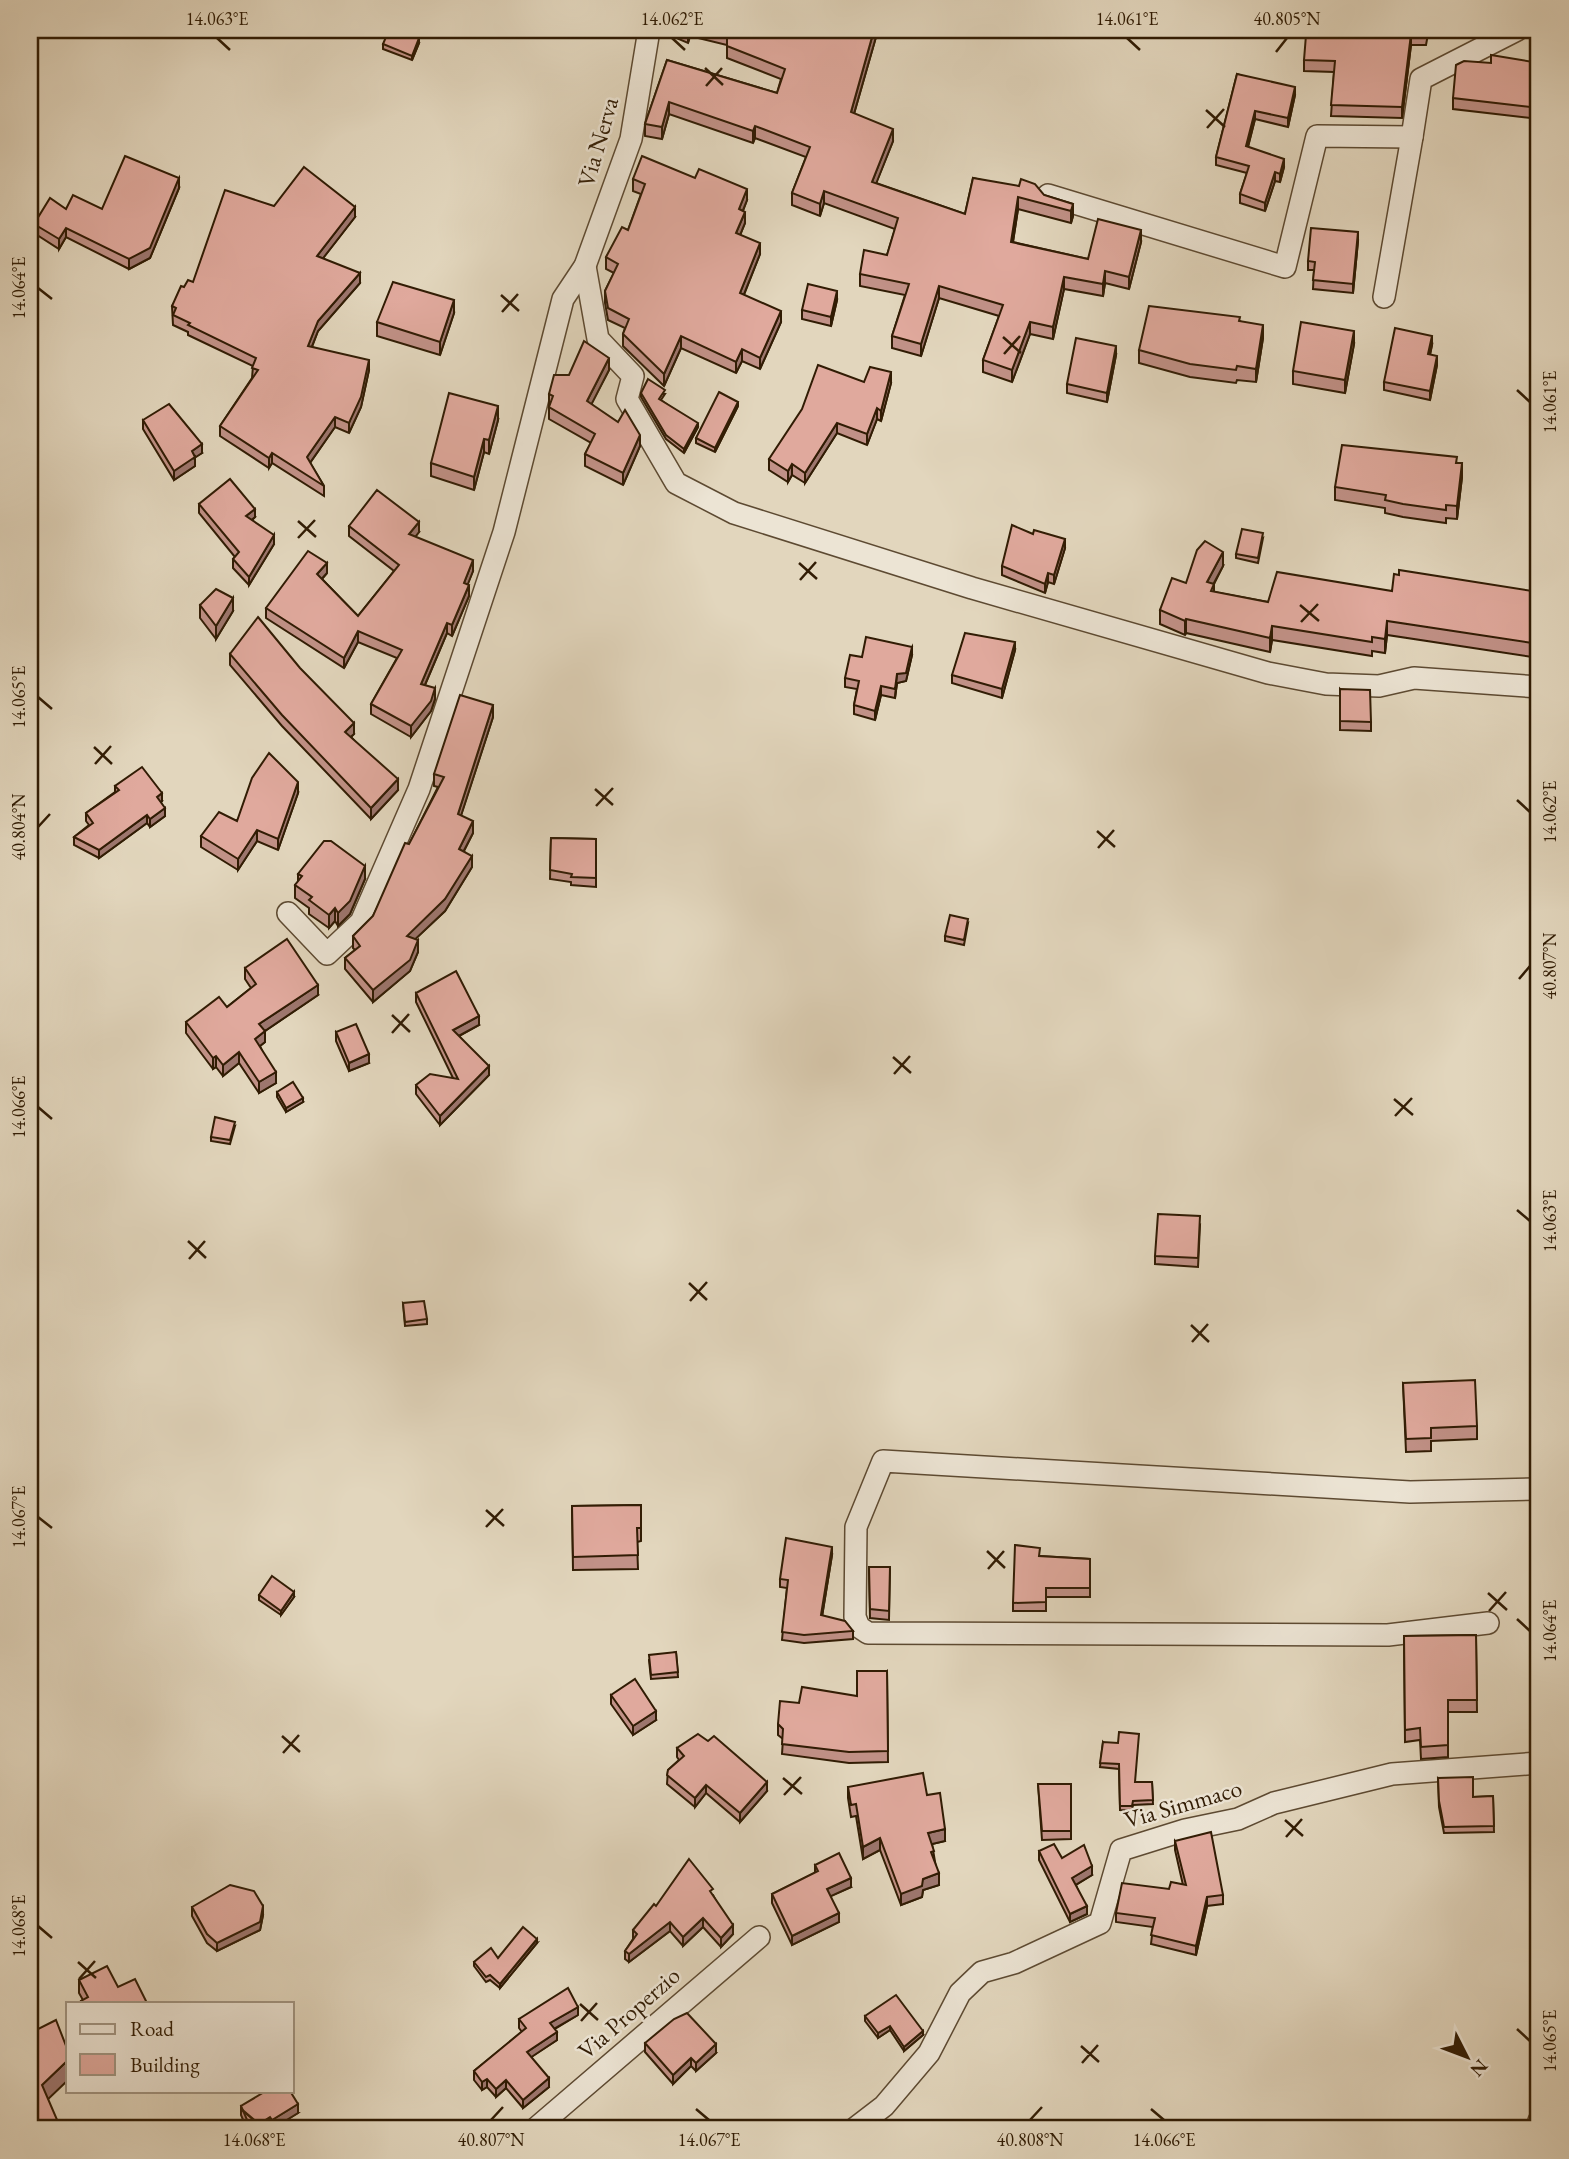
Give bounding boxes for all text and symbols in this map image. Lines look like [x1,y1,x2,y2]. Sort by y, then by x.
text: 14.063°E [186,7,248,30]
text: 14.062°E [641,7,703,30]
text: 14.061°E [1096,7,1158,30]
text: 40.805°N [1254,7,1321,30]
street label: Via Nerva [570,93,625,190]
text: 14.064°E [7,257,30,319]
text: 14.061°E [1538,371,1561,433]
text: 14.065°E [7,666,30,728]
text: 14.062°E [1538,781,1561,843]
text: 40.804°N [7,793,30,860]
text: 40.807°N [1538,932,1561,999]
text: 14.066°E [7,1076,30,1138]
text: 14.063°E [1538,1190,1561,1252]
text: 14.067°E [7,1486,30,1548]
text: 14.064°E [1538,1600,1561,1662]
street label: Via Simmaco [1120,1772,1245,1835]
text: 14.068°E [7,1895,30,1957]
street label: Via Properzio [571,1960,686,2066]
legend [66,2002,294,2092]
text: 14.065°E [1538,2010,1561,2072]
text: Road [130,2015,174,2042]
north arrow [1432,2022,1502,2092]
text: Building [130,2051,200,2078]
text: N [1464,2054,1494,2083]
text: 14.068°E [223,2128,285,2151]
text: 40.807°N [458,2128,525,2151]
text: 14.067°E [678,2128,740,2151]
text: 40.808°N [997,2128,1064,2151]
text: 14.066°E [1133,2128,1195,2151]

